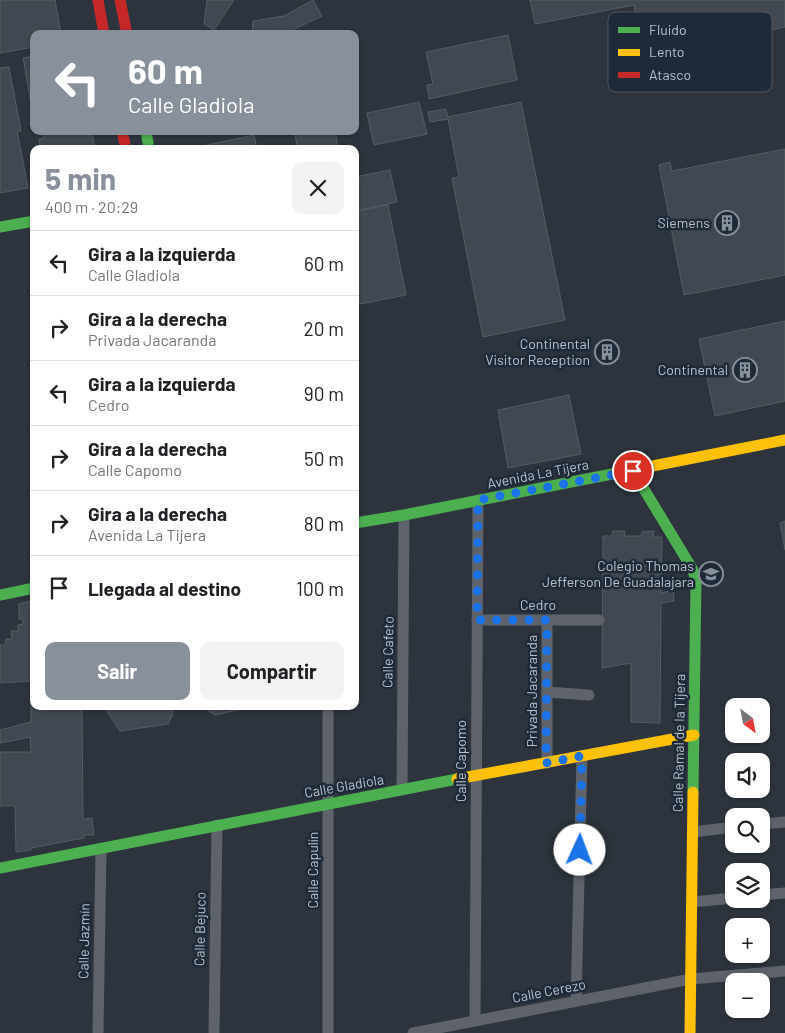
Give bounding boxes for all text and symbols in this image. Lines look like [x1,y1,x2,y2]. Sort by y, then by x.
legend [608,12,772,92]
text: Fluido [649,21,687,38]
text: Lento [649,43,684,60]
text: 60 m [128,49,203,91]
icon: left [45,50,110,115]
text: Atasco [649,66,691,83]
text: Calle Gladiola [128,91,254,117]
text: 5 min [45,160,116,196]
button: close [292,162,344,214]
text: 400 m · 20:29 [45,197,138,216]
building icon: Siemens [714,210,740,236]
place label: Siemens [658,214,710,231]
text: Gira a la izquierda [88,242,236,265]
icon: left [45,249,73,277]
text: 60 m [304,252,344,275]
text: Calle Gladiola [88,265,180,284]
text: Gira a la derecha [88,307,227,330]
icon: right [45,314,73,342]
text: 20 m [304,317,344,340]
text: Privada Jacaranda [88,330,216,349]
place label: Continental Visitor Reception [485,335,590,368]
building icon: Continental Visitor Reception [594,339,620,365]
building icon: Continental [732,357,758,383]
place label: Continental [658,361,728,378]
text: Gira a la izquierda [88,372,236,395]
icon: left [45,379,73,407]
text: 90 m [304,382,344,405]
text: Cedro [88,395,129,414]
text: Gira a la derecha [88,437,227,460]
icon: right [45,444,73,472]
text: 50 m [304,447,344,470]
pin [612,450,654,492]
street label: Avenida La Tijera [486,455,590,492]
icon: arrive [619,457,647,485]
text: Calle Capomo [88,460,182,479]
text: Gira a la derecha [88,502,227,525]
icon: right [45,509,73,537]
text: 80 m [304,512,344,535]
text: Avenida La Tijera [88,525,206,544]
place label: Colegio Thomas Jefferson De Guadalajara [542,557,694,590]
school or university icon: Colegio Thomas Jefferson De Guadalajara [698,561,724,587]
icon: arrive [45,574,73,602]
text: Llegada al destino [88,577,241,600]
text: 100 m [296,577,344,600]
street label: Cedro [520,596,556,613]
street label: Calle Cafeto [378,616,397,688]
street label: Privada Jacaranda [523,635,540,747]
button: Salir [45,642,190,700]
button: Compartir [200,642,344,700]
street label: Calle Ramal de la Tijera [669,674,688,812]
north arrow [725,698,770,742]
map controls [725,698,770,1018]
street label: Calle Capomo [452,720,469,802]
button: sound [725,753,770,798]
street label: Calle Gladiola [303,770,385,801]
button: search [725,808,770,853]
position arrow [553,823,605,875]
street label: Calle Capulín [304,832,321,908]
button: layers [725,863,770,908]
street label: Calle Bejuco [190,892,209,966]
street label: Calle Jazmín [74,903,93,979]
button: + [725,918,770,963]
button: − [725,973,770,1018]
street label: Calle Cerezo [511,975,587,1006]

